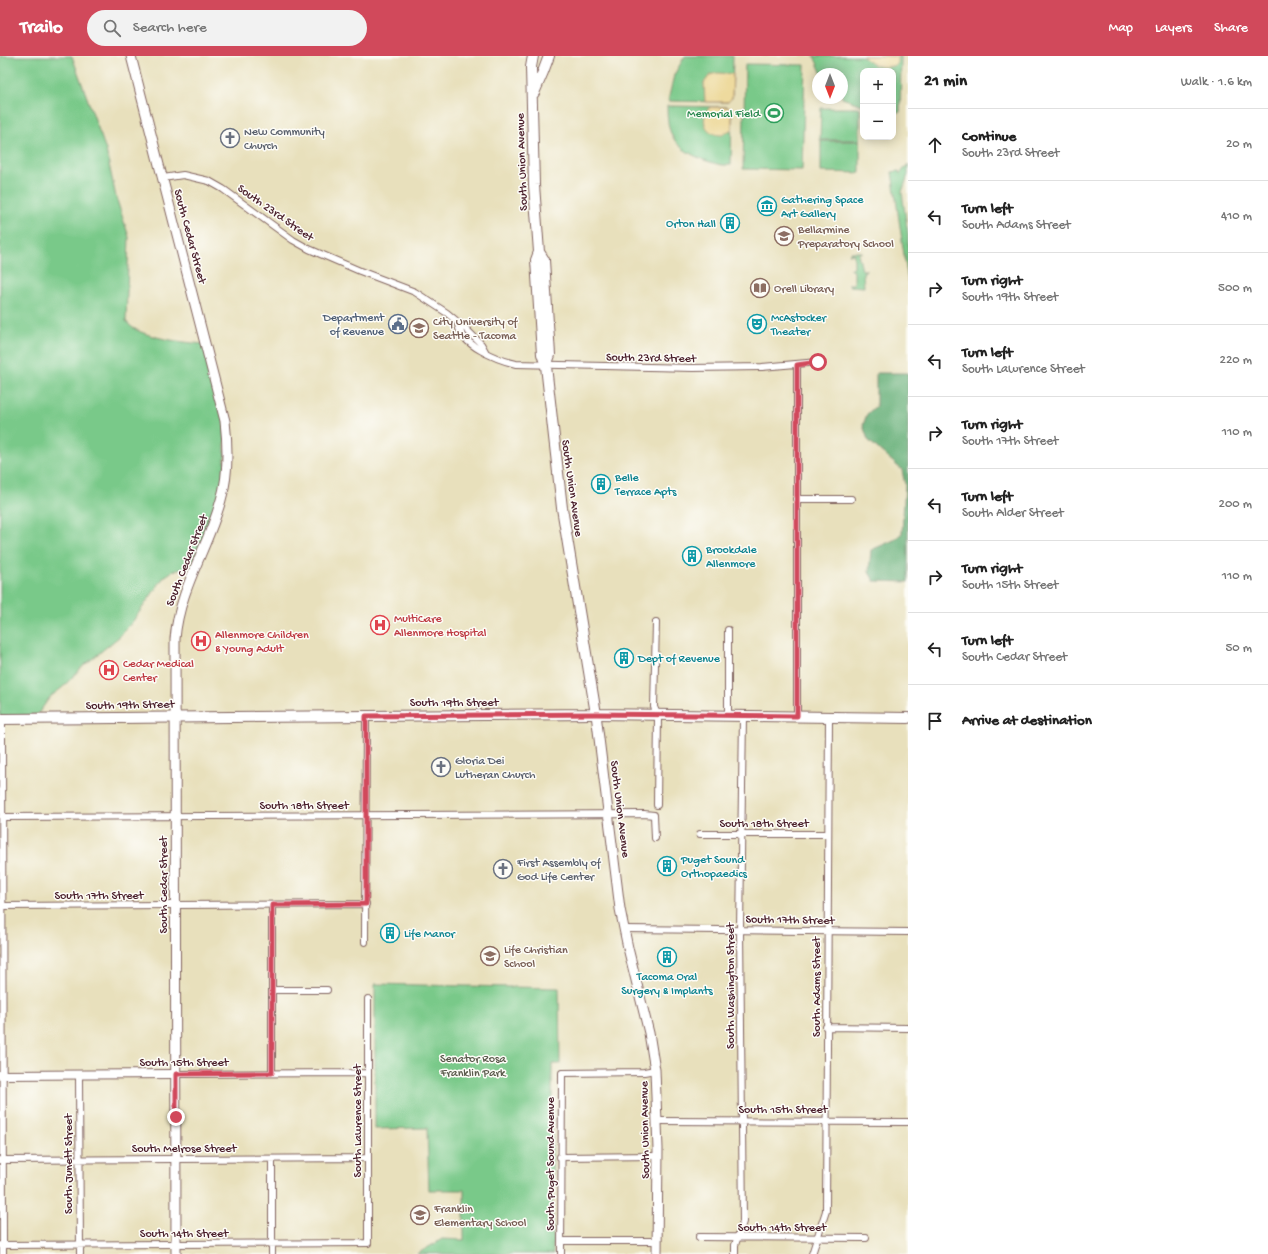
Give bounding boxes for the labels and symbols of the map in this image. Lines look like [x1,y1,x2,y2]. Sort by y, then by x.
north arrow [812,68,848,104]
sports icon: Memorial Field [763,102,785,124]
place label: Memorial Field [687,108,761,122]
street label: South Union Avenue [514,112,532,211]
place label: New Community Church [244,126,325,154]
church icon: New Community Church [219,127,241,149]
street label: South 23rd Street [234,182,317,246]
street label: South Cedar Street [170,188,209,286]
place label: Gathering Space Art Gallery [781,194,864,222]
museum icon: Gathering Space Art Gallery [756,195,778,217]
building icon: Orton Hall [719,212,741,234]
place label: Orton Hall [666,218,716,232]
place label: Bellarmine Preparatory School [797,224,894,252]
school or university icon: Bellarmine Preparatory School [773,225,795,247]
library icon: Orell Library [749,277,771,299]
place label: Orell Library [774,283,834,297]
place label: Department of Revenue [322,312,385,340]
place label: McAstocker Theater [770,312,828,340]
public building icon: Department of Revenue [387,313,409,335]
theatre icon: McAstocker Theater [746,313,768,335]
place label: City University of Seattle - Tacoma [433,316,519,344]
school or university icon: City University of Seattle - Tacoma [408,317,430,339]
street label: South 23rd Street [606,351,697,367]
route start [809,353,827,371]
street label: South Union Avenue [557,439,585,538]
place label: Belle Terrace Apts [614,472,677,500]
building icon: Belle Terrace Apts [590,473,612,495]
street label: South Cedar Street [164,512,212,609]
place label: Brookdale Allenmore [705,544,758,572]
building icon: Brookdale Allenmore [681,545,703,567]
place label: MultiCare Allenmore Hospital [394,613,487,641]
hospital icon: MultiCare Allenmore Hospital [369,614,391,636]
place label: Allenmore Children & Young Adult [215,629,309,657]
hospital icon: Allenmore Children & Young Adult [190,630,212,652]
building icon: Dept of Revenue [613,647,635,669]
place label: Dept of Revenue [637,653,721,667]
place label: Cedar Medical Center [123,658,194,686]
hospital icon: Cedar Medical Center [98,659,120,681]
street label: South 19th Street [410,697,499,711]
street label: South 19th Street [86,698,176,714]
place label: Gloria Dei Lutheran Church [455,755,536,783]
church icon: Gloria Dei Lutheran Church [430,756,452,778]
street label: South Union Avenue [606,760,632,859]
street label: South 18th Street [259,800,350,814]
street label: South 18th Street [719,818,810,832]
street label: South Cedar Street [158,835,172,934]
place label: Puget Sound Orthopaedics [680,854,748,882]
building icon: Puget Sound Orthopaedics [656,855,678,877]
place label: First Assembly of God Life Center [516,857,602,885]
church icon: First Assembly of God Life Center [492,858,514,880]
street label: South 17th Street [55,890,145,904]
street label: South 17th Street [745,913,836,929]
building icon: Life Manor [379,922,401,944]
street label: South Washington Street [725,922,739,1049]
place label: Life Manor [404,928,457,942]
street label: South Adams Street [811,936,825,1037]
place label: Life Christian School [504,944,568,972]
school or university icon: Life Christian School [479,945,501,967]
building icon: Tacoma Oral Surgery & Implants [656,946,678,968]
place label: Tacoma Oral Surgery & Implants [621,971,713,999]
park label: Senator Rosa Franklin Park [440,1053,507,1081]
street label: South 15th Street [140,1057,230,1071]
street label: South Lawrence Street [352,1063,366,1178]
street label: South Union Avenue [638,1080,654,1179]
street label: South Puget Sound Avenue [545,1096,559,1231]
street label: South 15th Street [739,1104,829,1118]
route end [167,1108,185,1126]
street label: South Junett Street [63,1113,77,1214]
street label: South Melrose Street [132,1143,237,1157]
place label: Franklin Elementary School [433,1203,527,1231]
school or university icon: Franklin Elementary School [409,1204,431,1226]
street label: South 14th Street [738,1222,827,1236]
street label: South 14th Street [140,1228,229,1242]

